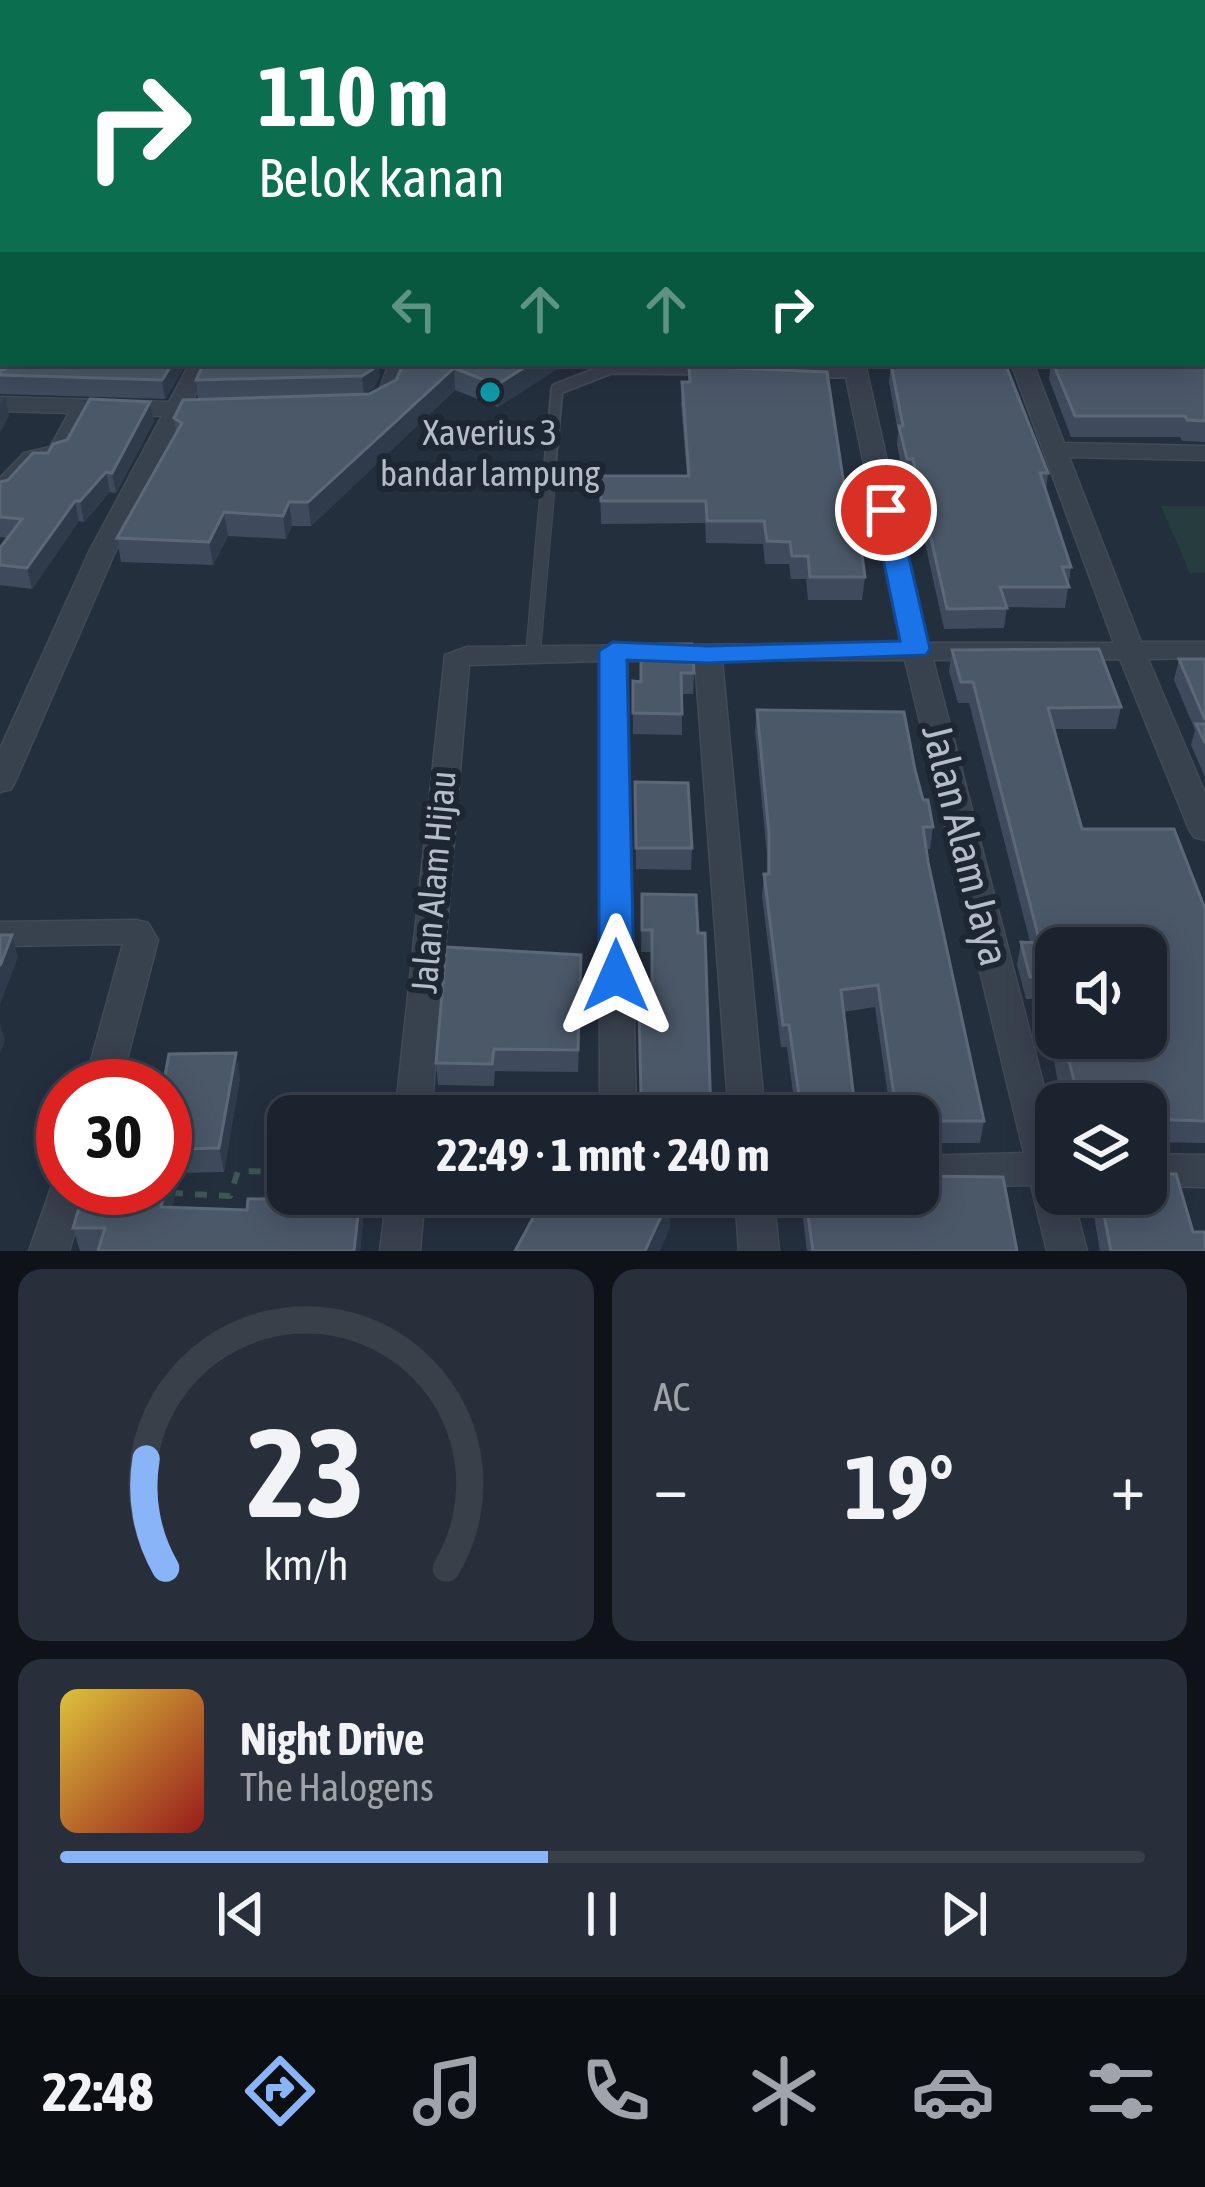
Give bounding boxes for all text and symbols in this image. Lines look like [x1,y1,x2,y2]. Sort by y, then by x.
icon: right [60,48,216,204]
text: 110 m [258,48,448,144]
text: Belok kanan [258,147,505,208]
icon: left [381,276,447,342]
icon: ahead [507,276,573,342]
icon: ahead [633,276,699,342]
icon: right [759,276,825,342]
marker: Xaverius 3 bandar lampung [477,379,503,405]
place label: Xaverius 3 bandar lampung [380,411,601,494]
pin [835,459,937,561]
icon: arrive [853,477,919,543]
street label: Jalan Alam Jaya [913,720,1019,970]
street label: Jalan Alam Hijau [402,769,464,995]
position arrow [553,913,679,1039]
map controls [1035,927,1167,1215]
button: sound [1035,927,1167,1059]
speed limit sign: 30 [36,1059,192,1215]
button: layers [1035,1083,1167,1215]
text: 22:49 · 1 mnt · 240 m [436,1129,770,1181]
text: AC [654,1375,690,1419]
text: 23 [247,1400,364,1543]
text: 19° [845,1435,954,1538]
text: − [654,1448,688,1524]
text: + [1111,1448,1145,1524]
text: km/h [263,1540,348,1589]
text: Night Drive [240,1713,425,1765]
text: The Halogens [240,1765,434,1809]
icon: previous [208,1881,274,1947]
icon: pause [569,1881,635,1947]
icon: next [931,1881,997,1947]
icon: directions [238,2049,322,2133]
icon: music [406,2049,490,2133]
icon: phone [574,2049,658,2133]
icon: climate [742,2049,826,2133]
icon: car [911,2049,995,2133]
icon: filters [1079,2049,1163,2133]
text: 22:48 [42,2061,153,2122]

